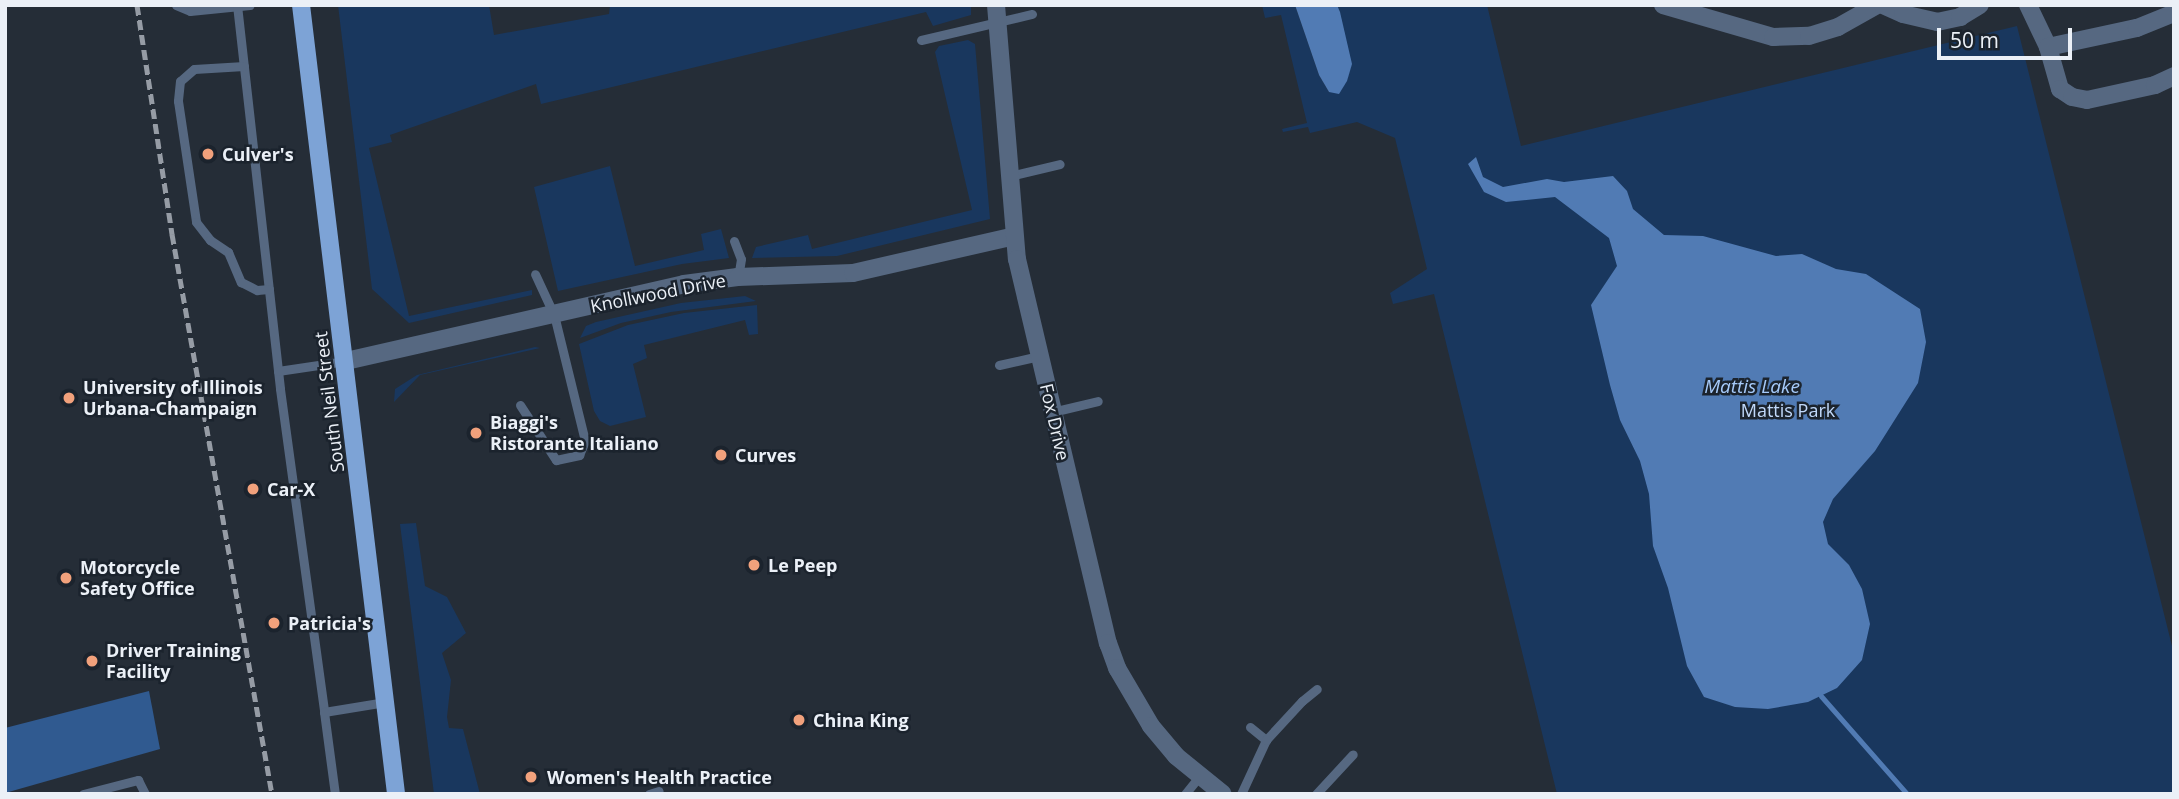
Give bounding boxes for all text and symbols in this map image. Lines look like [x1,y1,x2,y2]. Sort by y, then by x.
scale bar [1941,14,2076,58]
text: 50 m [1950,26,1999,54]
place label: Culver's [222,143,294,165]
marker: Culver's [200,146,216,162]
street label: Knollwood Drive [589,269,727,317]
street label: South Neil Street [310,330,348,474]
water label: Mattis Lake [1704,376,1800,398]
place label: University of Illinois Urbana-Champaign [83,377,263,420]
street label: Fox Drive [1036,381,1074,463]
marker: University of Illinois Urbana-Champaign [61,390,77,406]
park label: Mattis Park [1741,399,1835,421]
place label: Biaggi's Ristorante Italiano [490,412,659,454]
marker: Biaggi's Ristorante Italiano [468,425,484,441]
place label: Curves [735,444,796,466]
marker: Curves [713,447,729,463]
place label: Car-X [267,478,315,500]
marker: Car-X [245,481,261,497]
place label: Le Peep [768,554,837,576]
place label: Motorcycle Safety Office [80,557,195,600]
marker: Le Peep [746,557,762,573]
marker: Motorcycle Safety Office [58,570,74,586]
place label: Patricia's [288,612,371,634]
marker: Patricia's [266,615,282,631]
place label: Driver Training Facility [106,640,241,682]
marker: Driver Training Facility [84,653,100,669]
place label: China King [813,709,909,731]
marker: China King [791,712,807,728]
place label: Women's Health Practice [547,766,772,788]
marker: Women's Health Practice [521,767,541,787]

